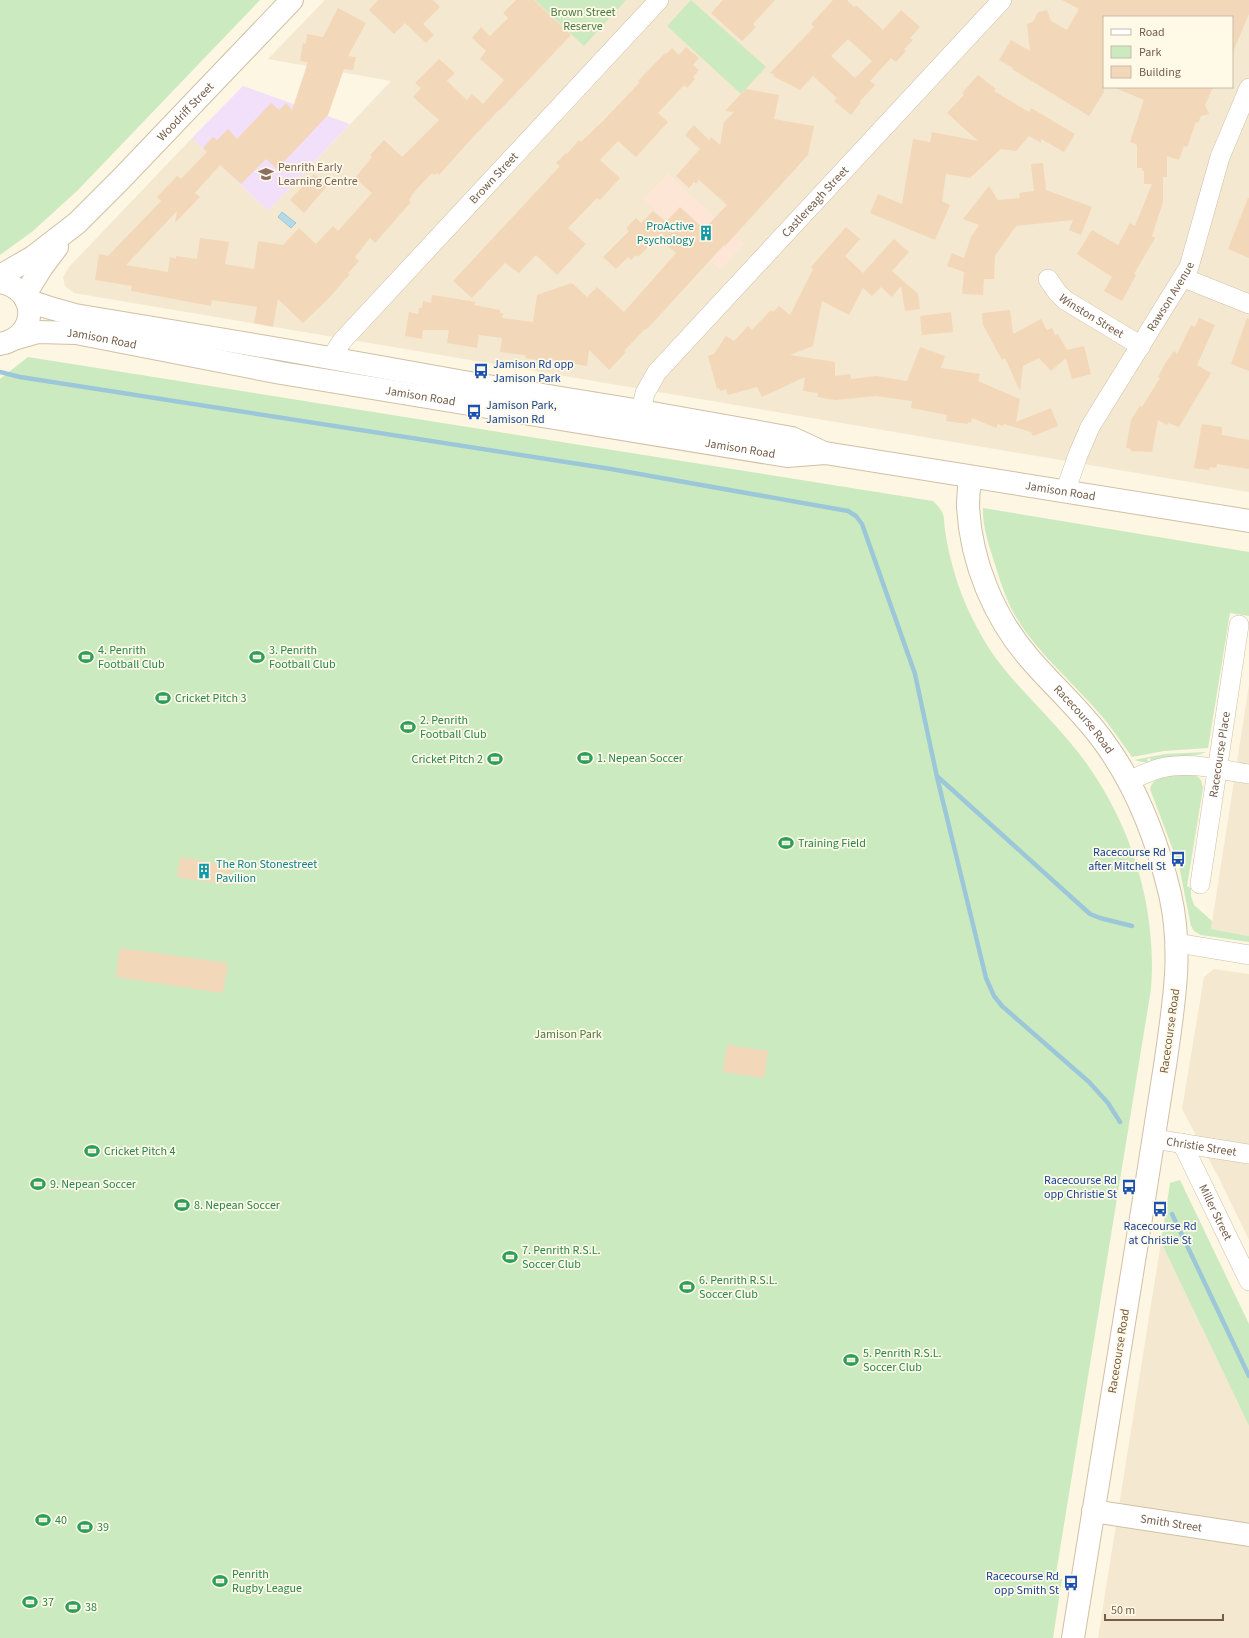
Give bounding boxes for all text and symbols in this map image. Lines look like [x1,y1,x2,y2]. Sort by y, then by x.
park label: Brown Street Reserve [550,4,616,35]
legend [1103,16,1233,88]
text: Road [1139,24,1165,41]
text: Park [1139,44,1161,61]
text: Building [1139,64,1181,81]
street label: Woodriff Street [153,78,218,145]
street label: Brown Street [465,148,522,208]
place label: Penrith Early Learning Centre [278,159,358,190]
street label: Castlereagh Street [778,162,852,241]
school or university icon: Penrith Early Learning Centre [257,165,275,183]
place label: ProActive Psychology [637,218,694,249]
building icon: ProActive Psychology [697,224,715,242]
street label: Rawson Avenue [1143,260,1198,335]
street label: Winston Street [1055,290,1127,342]
street label: Jamison Road [66,324,138,353]
place label: Jamison Rd opp Jamison Park [493,356,574,387]
bus stop icon: Jamison Rd opp Jamison Park [472,362,490,380]
street label: Jamison Road [384,382,457,410]
place label: Jamison Park, Jamison Rd [486,397,557,428]
bus stop icon: Jamison Park, Jamison Rd [465,403,483,421]
street label: Jamison Road [704,434,777,462]
street label: Jamison Road [1024,477,1097,505]
place label: 4. Penrith Football Club [98,642,165,673]
place label: 3. Penrith Football Club [269,642,336,673]
sports icon: 4. Penrith Football Club [77,648,95,666]
sports icon: 3. Penrith Football Club [248,648,266,666]
street label: Racecourse Road [1050,681,1118,757]
sports icon: Cricket Pitch 3 [154,689,172,707]
place label: Cricket Pitch 3 [175,690,246,707]
street label: Racecourse Place [1205,710,1234,799]
place label: 2. Penrith Football Club [420,712,487,743]
sports icon: 2. Penrith Football Club [399,718,417,736]
sports icon: 1. Nepean Soccer [576,749,594,767]
sports icon: Cricket Pitch 2 [486,750,504,768]
place label: 1. Nepean Soccer [597,750,684,767]
place label: Cricket Pitch 2 [412,751,483,768]
sports icon: Training Field [777,834,795,852]
place label: Training Field [798,835,866,852]
place label: Racecourse Rd after Mitchell St [1088,844,1166,875]
bus stop icon: Racecourse Rd after Mitchell St [1169,850,1187,868]
place label: The Ron Stonestreet Pavilion [216,856,317,887]
building icon: The Ron Stonestreet Pavilion [195,862,213,880]
street label: Racecourse Road [1156,987,1184,1075]
park label: Jamison Park [534,1026,602,1043]
street label: Christie Street [1165,1133,1238,1160]
sports icon: Cricket Pitch 4 [83,1142,101,1160]
place label: Cricket Pitch 4 [104,1143,175,1160]
place label: Racecourse Rd opp Christie St [1044,1172,1117,1203]
sports icon: 9. Nepean Soccer [29,1175,47,1193]
place label: 9. Nepean Soccer [50,1176,137,1193]
bus stop icon: Racecourse Rd opp Christie St [1120,1178,1138,1196]
street label: Miller Street [1195,1181,1236,1243]
sports icon: 8. Nepean Soccer [173,1196,191,1214]
place label: 8. Nepean Soccer [194,1197,281,1214]
bus stop icon: Racecourse Rd at Christie St [1151,1200,1169,1218]
place label: Racecourse Rd at Christie St [1123,1218,1197,1249]
place label: 7. Penrith R.S.L. Soccer Club [522,1242,601,1273]
sports icon: 7. Penrith R.S.L. Soccer Club [501,1248,519,1266]
place label: 6. Penrith R.S.L. Soccer Club [699,1272,778,1303]
sports icon: 6. Penrith R.S.L. Soccer Club [678,1278,696,1296]
street label: Racecourse Road [1104,1307,1134,1395]
place label: 5. Penrith R.S.L. Soccer Club [863,1345,942,1376]
sports icon: 5. Penrith R.S.L. Soccer Club [842,1351,860,1369]
street label: Smith Street [1139,1510,1203,1536]
sports icon: 40 [34,1511,52,1529]
place label: 40 [55,1512,67,1529]
sports icon: 39 [76,1518,94,1536]
place label: 39 [97,1519,109,1536]
place label: Penrith Rugby League [232,1566,302,1597]
place label: Racecourse Rd opp Smith St [986,1568,1059,1599]
sports icon: Penrith Rugby League [211,1572,229,1590]
bus stop icon: Racecourse Rd opp Smith St [1062,1574,1080,1592]
sports icon: 37 [21,1593,39,1611]
place label: 37 [42,1594,54,1611]
scale bar [1105,1596,1223,1622]
sports icon: 38 [64,1598,82,1616]
place label: 38 [85,1599,97,1616]
text: 50 m [1111,1602,1135,1619]

